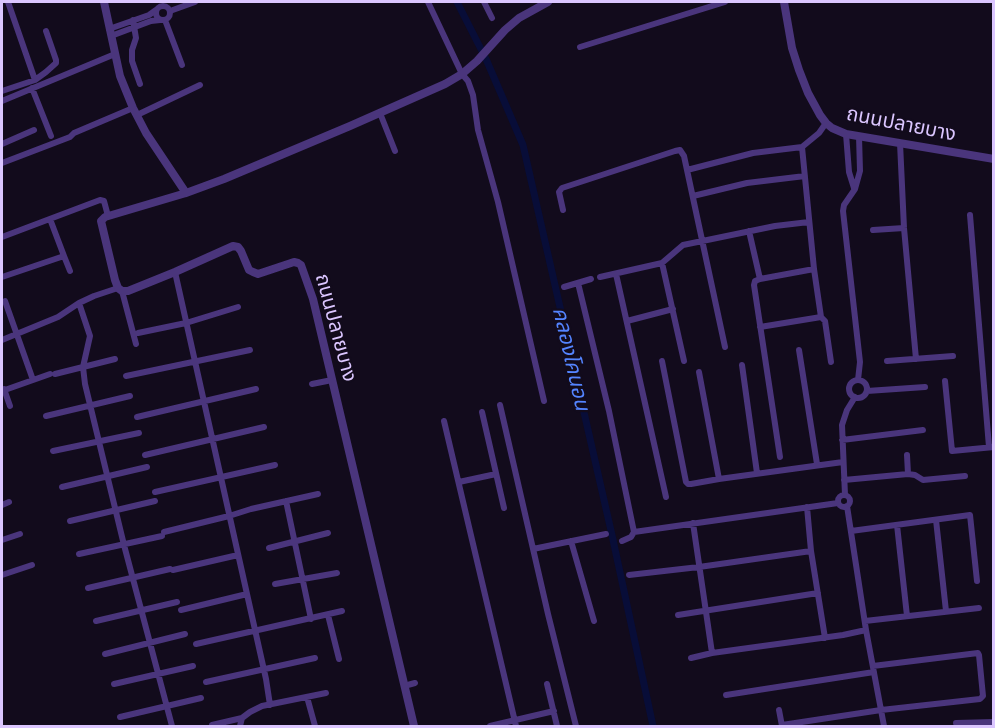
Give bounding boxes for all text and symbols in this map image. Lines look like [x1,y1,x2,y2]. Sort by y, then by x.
street label: ถนนปลายบาง [844,103,958,147]
street label: ถนนปลายบาง [309,271,361,385]
water label: คลองโคนอน [546,305,594,413]

